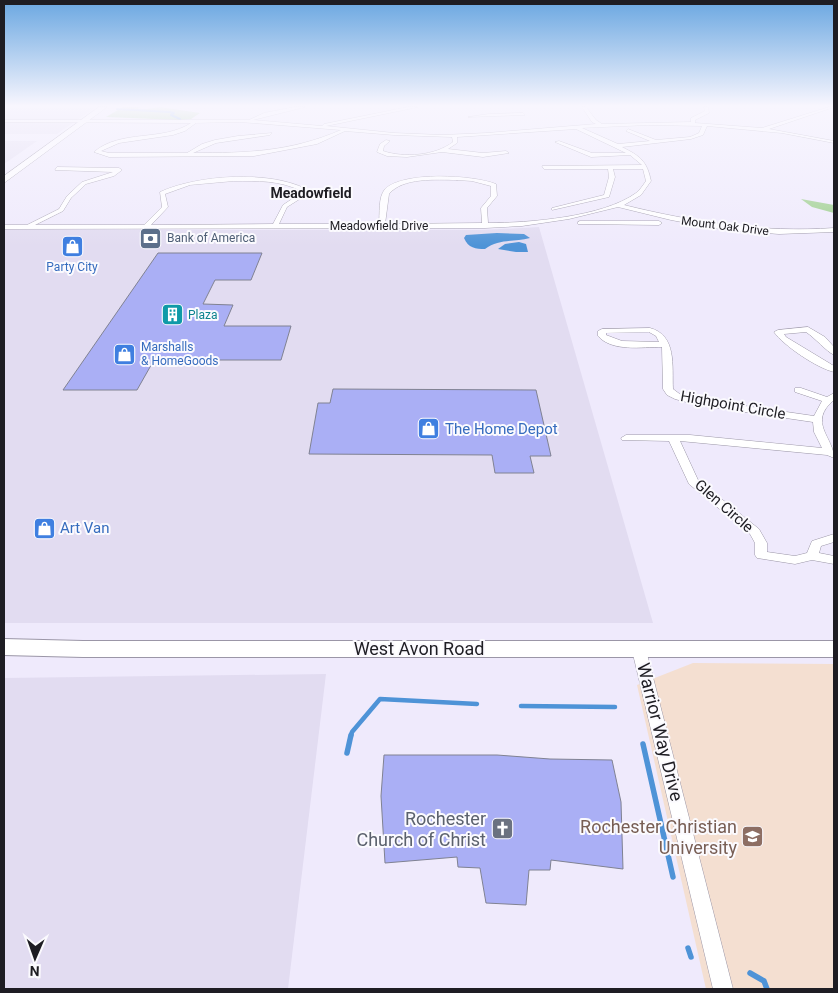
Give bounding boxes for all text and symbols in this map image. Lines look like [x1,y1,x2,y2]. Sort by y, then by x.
district label: Meadowfield [270,185,352,201]
street label: Mount Oak Drive [680,214,770,238]
street label: Meadowfield Drive [330,219,428,233]
bank icon: Bank of America [139,226,163,250]
place label: Bank of America [167,231,255,245]
shop icon: Party City [60,234,84,258]
place label: Party City [46,260,98,274]
building icon: Plaza [160,303,184,327]
place label: Plaza [188,308,218,322]
place label: Marshalls & HomeGoods [141,340,219,368]
shop icon: Marshalls & HomeGoods [113,342,137,366]
street label: Highpoint Circle [679,387,787,423]
shop icon: The Home Depot [417,417,441,441]
place label: The Home Depot [445,420,558,438]
street label: Glen Circle [691,476,757,536]
shop icon: Art Van [32,516,56,540]
place label: Art Van [60,519,110,537]
street label: West Avon Road [354,638,484,659]
street label: Warrior Way Drive [633,661,688,803]
place label: Rochester Church of Christ [356,808,486,850]
place label: Rochester Christian University [580,816,737,858]
church icon: Rochester Church of Christ [490,817,514,841]
school or university icon: Rochester Christian University [741,825,765,849]
north arrow [10,933,60,983]
text: N [29,963,40,979]

